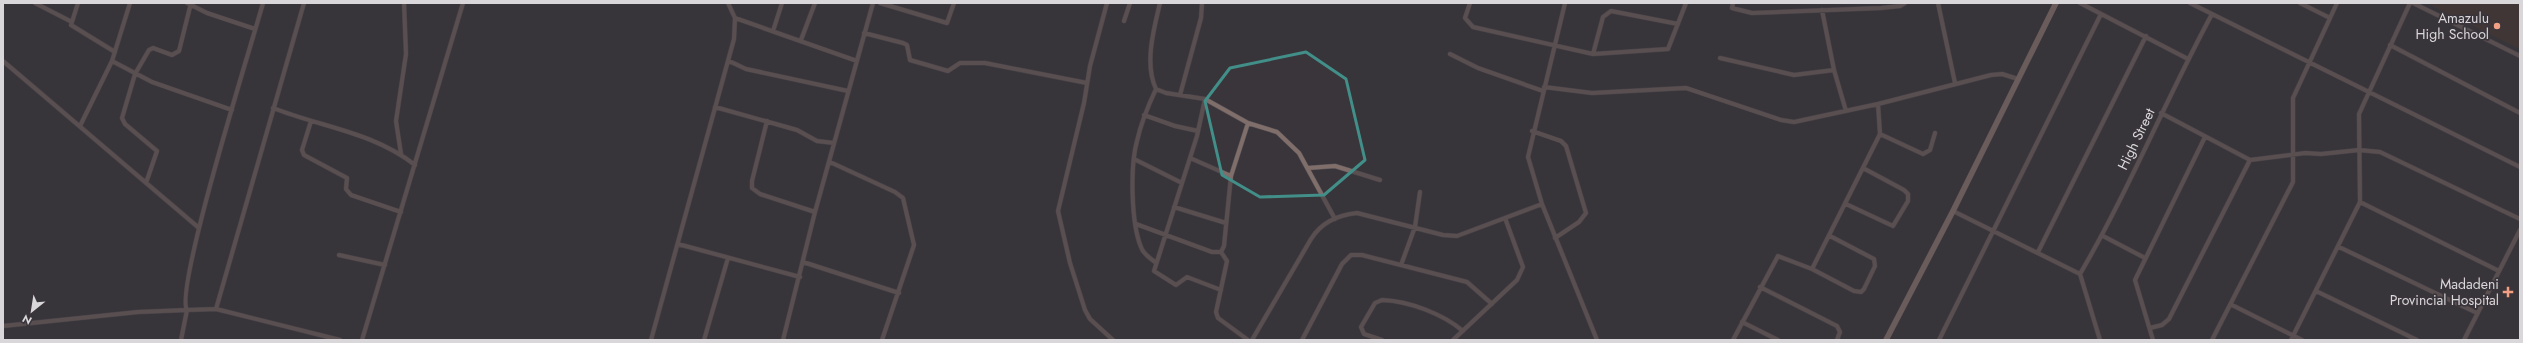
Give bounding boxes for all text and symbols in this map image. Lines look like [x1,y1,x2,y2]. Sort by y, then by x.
place label: Amazulu High School [2416,8,2489,44]
marker: Amazulu High School [2492,21,2502,31]
street label: High Street [2112,104,2160,173]
place label: Madadeni Provincial Hospital [2390,274,2499,310]
marker: Madadeni Provincial Hospital [2502,286,2514,298]
north arrow [12,291,52,331]
text: N [19,311,35,329]

